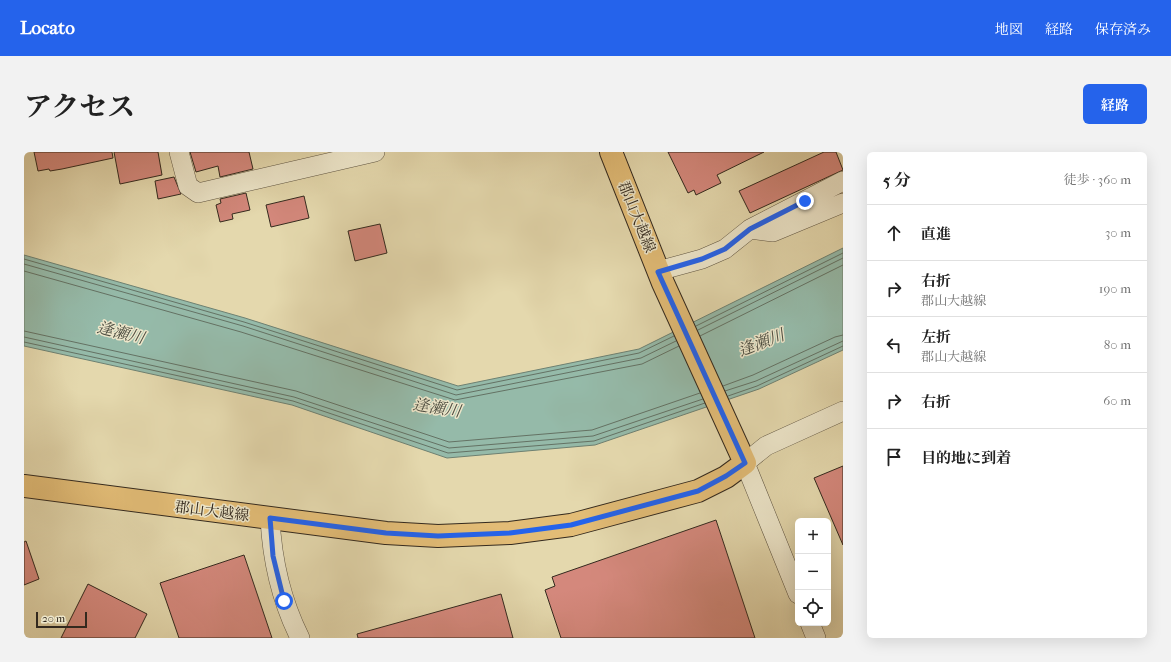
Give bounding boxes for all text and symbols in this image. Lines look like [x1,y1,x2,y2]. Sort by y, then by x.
text: Locato [20,17,75,39]
text: 地図 [995,21,1023,38]
text: 経路 [1045,21,1073,38]
text: 保存済み [1095,21,1151,38]
button: 経路 [1083,84,1147,124]
text: アクセス [24,90,135,123]
text: 5 分 [883,170,911,190]
text: 徒歩 · 360 m [1064,172,1131,187]
street label: 郡山大越線 [615,179,659,255]
route end [796,192,814,210]
icon: ahead [883,222,905,244]
text: 直進 [921,225,951,243]
text: 30 m [1105,225,1131,240]
text: 右折 [921,272,951,290]
icon: right [883,278,905,300]
text: 190 m [1099,281,1131,296]
text: 郡山大越線 [921,293,986,308]
water label: 逢瀬川 [95,317,148,348]
water label: 逢瀬川 [735,324,789,360]
text: 左折 [921,328,951,346]
icon: left [883,334,905,356]
text: 80 m [1104,337,1131,352]
text: 郡山大越線 [921,349,986,364]
icon: right [883,390,905,412]
text: 右折 [921,393,951,411]
text: 60 m [1103,393,1131,408]
water label: 逢瀬川 [412,394,464,421]
icon: arrive [883,446,905,468]
text: 目的地に到着 [921,449,1011,467]
street label: 郡山大越線 [174,497,250,525]
map controls [795,518,831,626]
button: + [795,518,831,554]
button: − [795,554,831,590]
button: locate [795,590,831,626]
route start [275,592,293,610]
scale bar [36,610,87,629]
text: 20 m [42,612,65,625]

